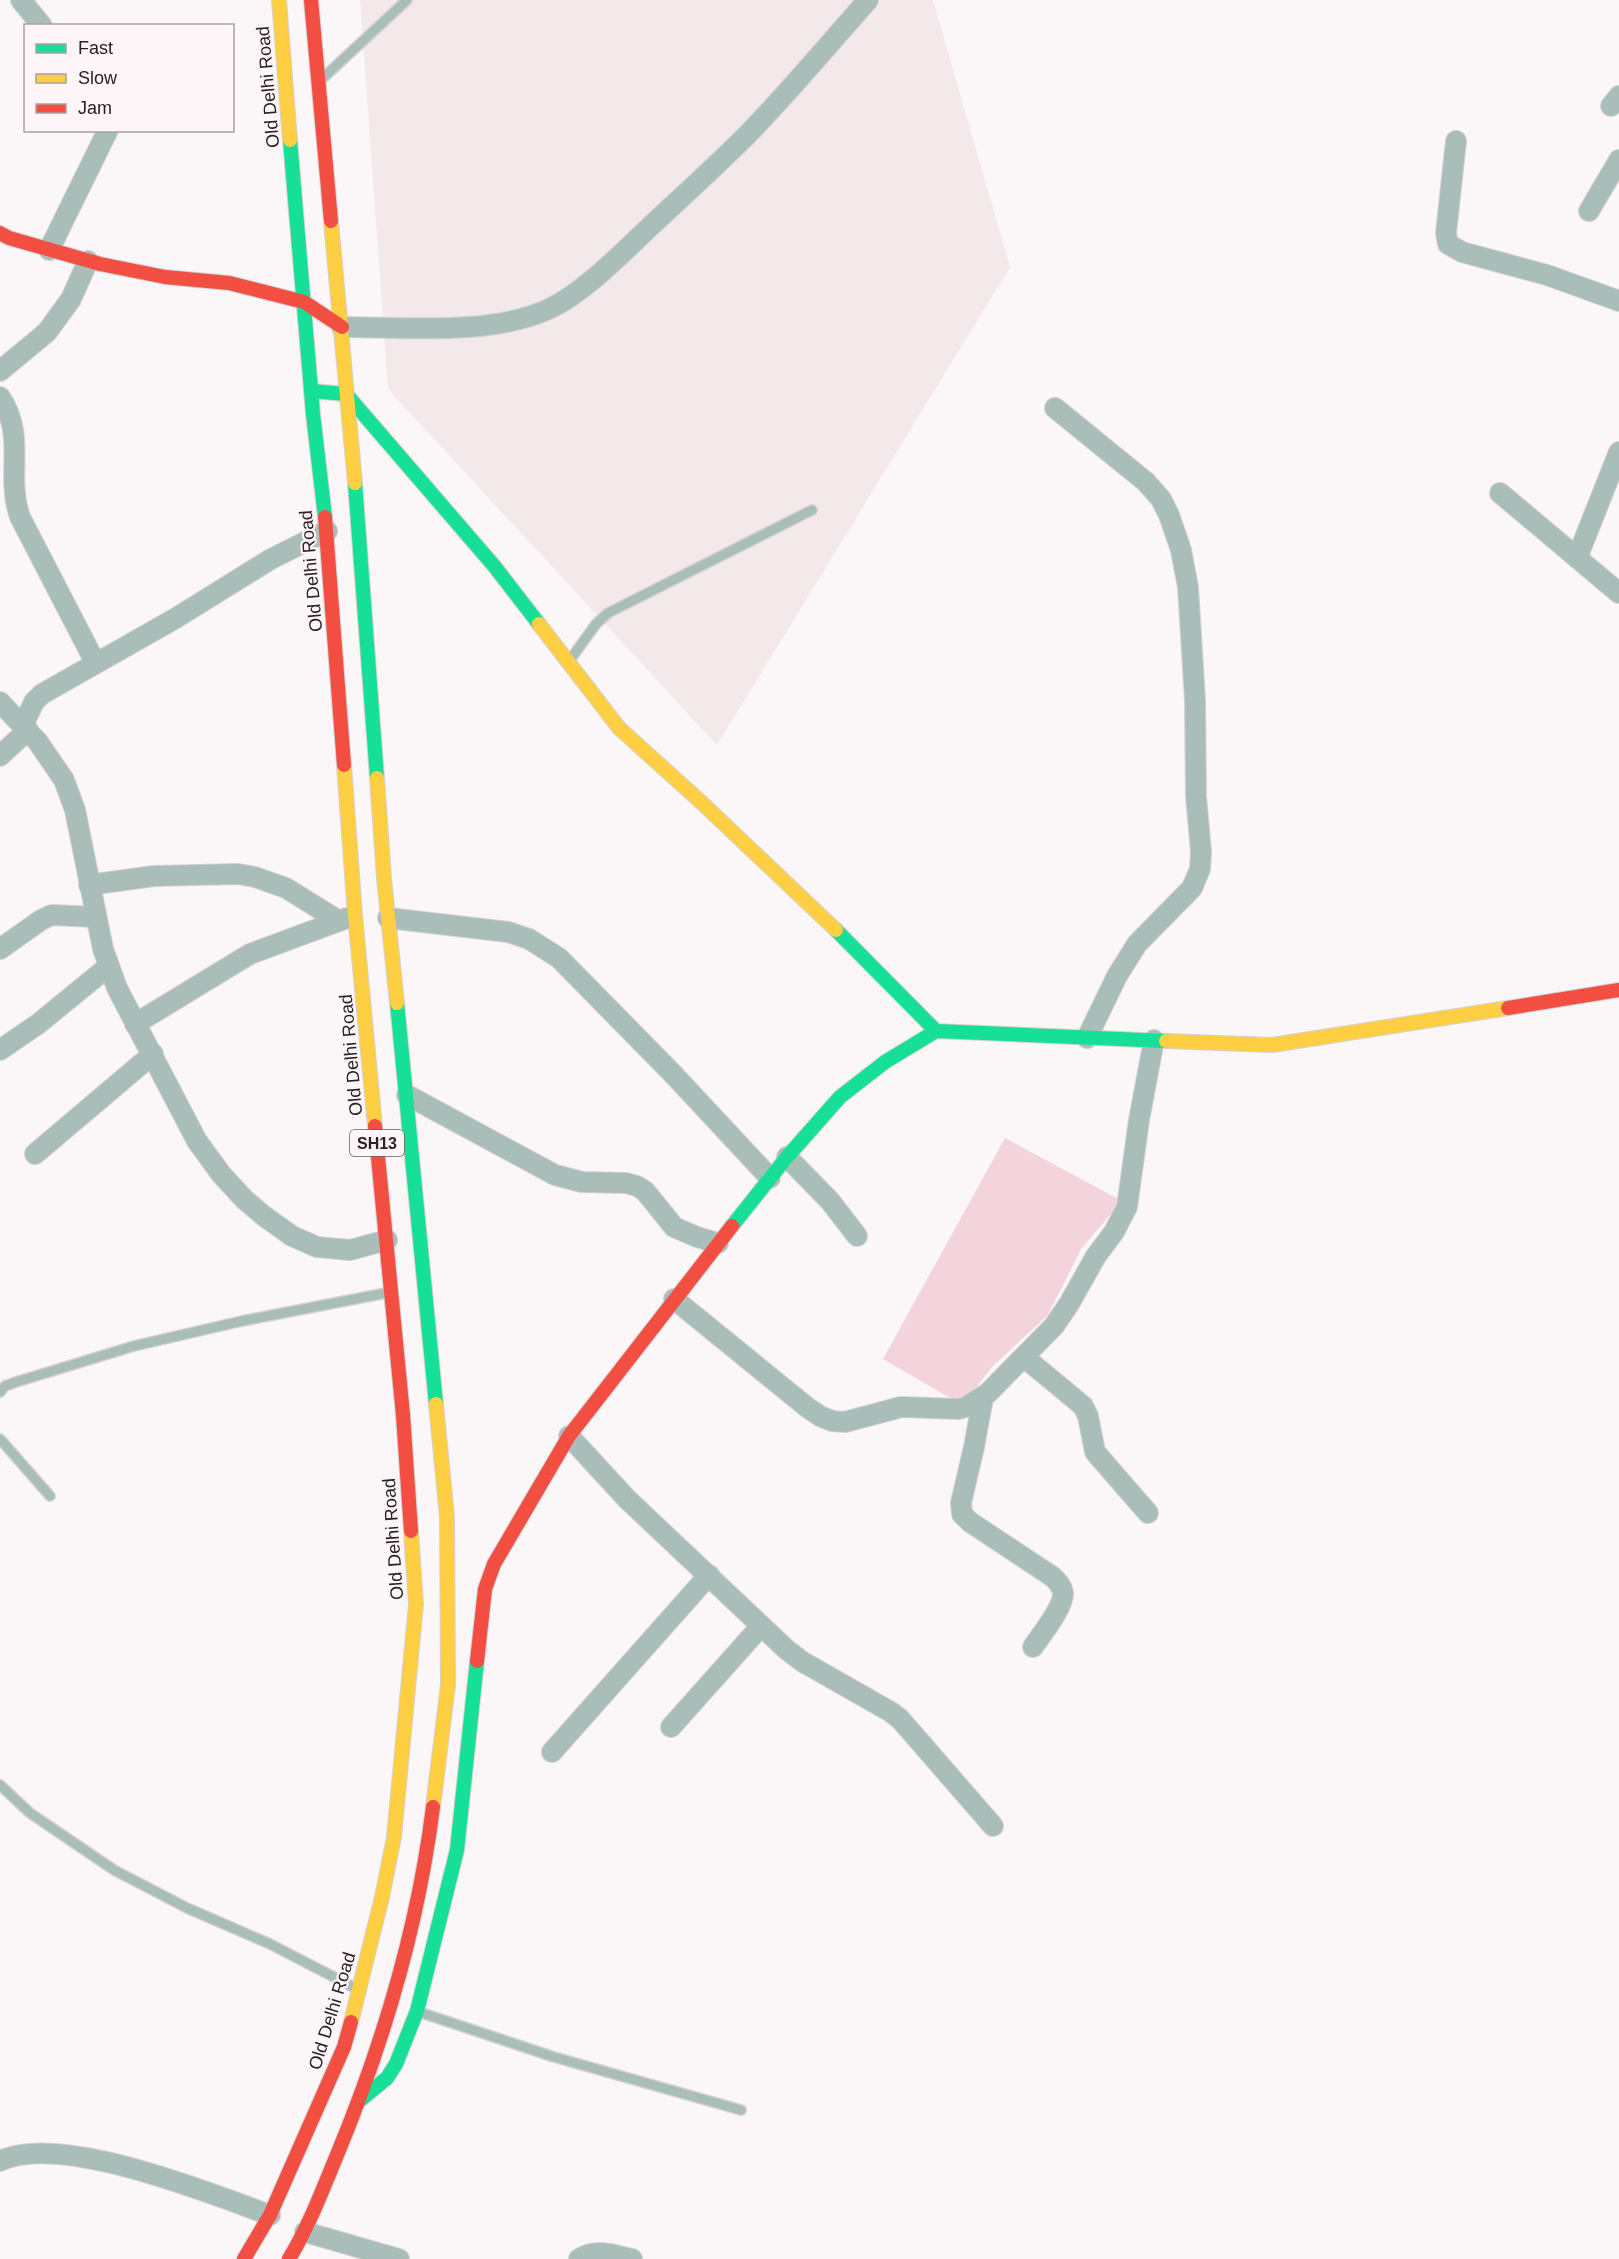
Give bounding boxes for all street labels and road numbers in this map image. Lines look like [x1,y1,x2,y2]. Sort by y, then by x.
street label: Old Delhi Road [253,25,283,149]
street label: Old Delhi Road [296,509,326,633]
street label: Old Delhi Road [336,993,366,1117]
road number: SH13 [350,1130,404,1156]
street label: Old Delhi Road [379,1477,407,1601]
street label: Old Delhi Road [305,1950,359,2072]

